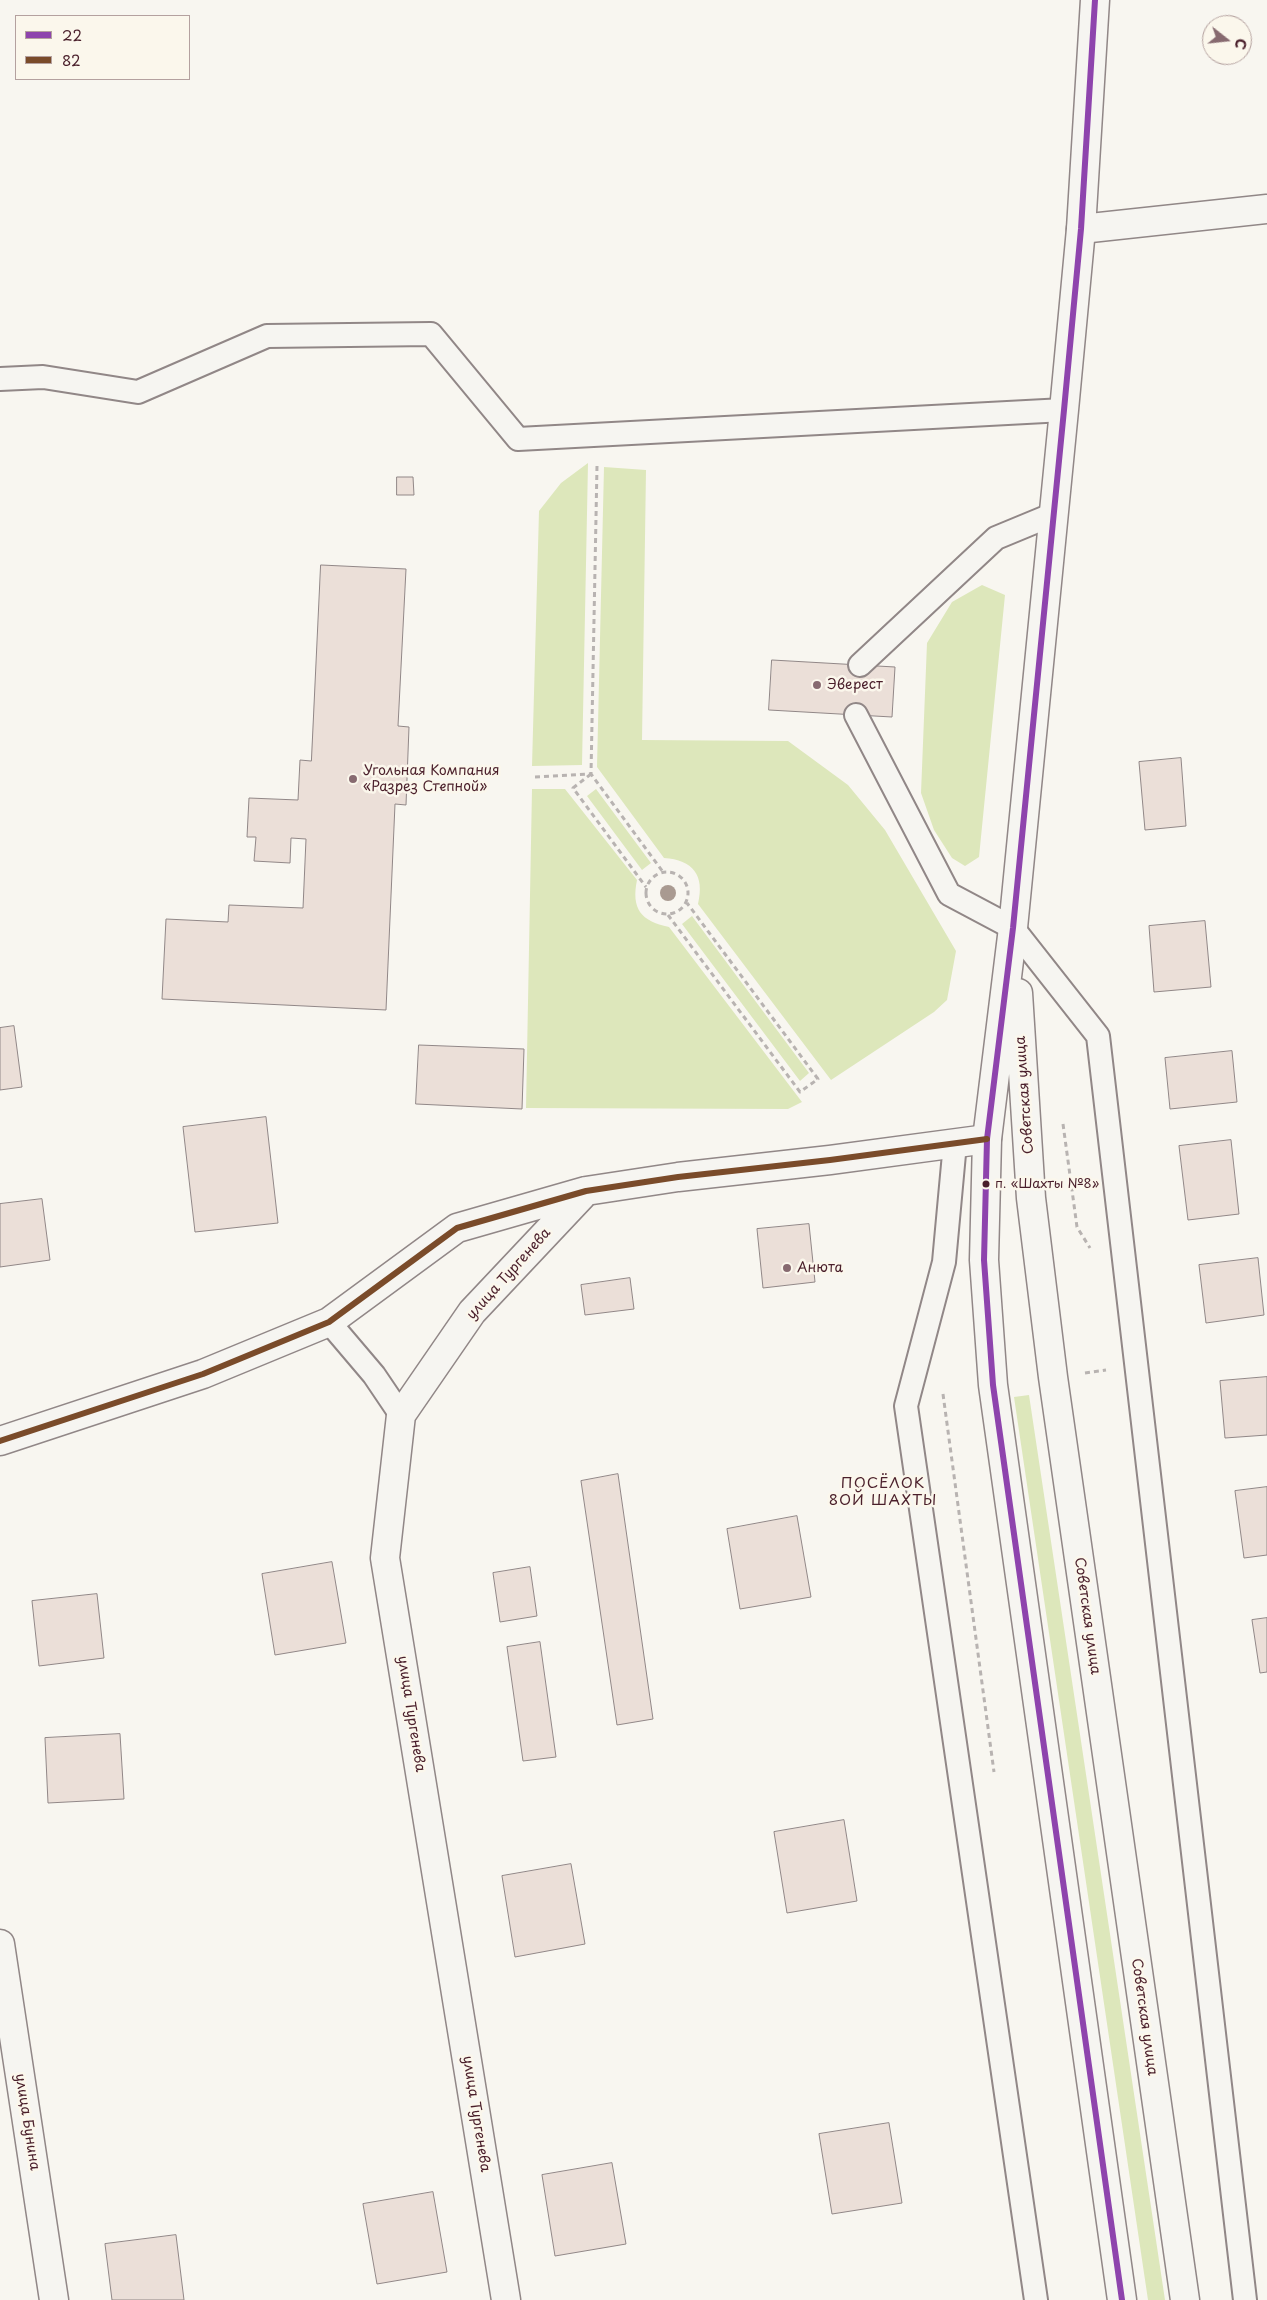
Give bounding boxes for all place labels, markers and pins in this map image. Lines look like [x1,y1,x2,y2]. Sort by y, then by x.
place label: Эверест [827,677,883,693]
marker: Эверест [811,679,823,691]
place label: Угольная Компания «Разрез Степной» [363,763,500,796]
marker: Угольная Компания «Разрез Степной» [347,773,359,785]
place label: п. «Шахты №8» [995,1176,1099,1192]
marker: п. «Шахты №8» [981,1179,991,1189]
place label: Анюта [797,1260,843,1276]
marker: Анюта [781,1262,793,1274]

